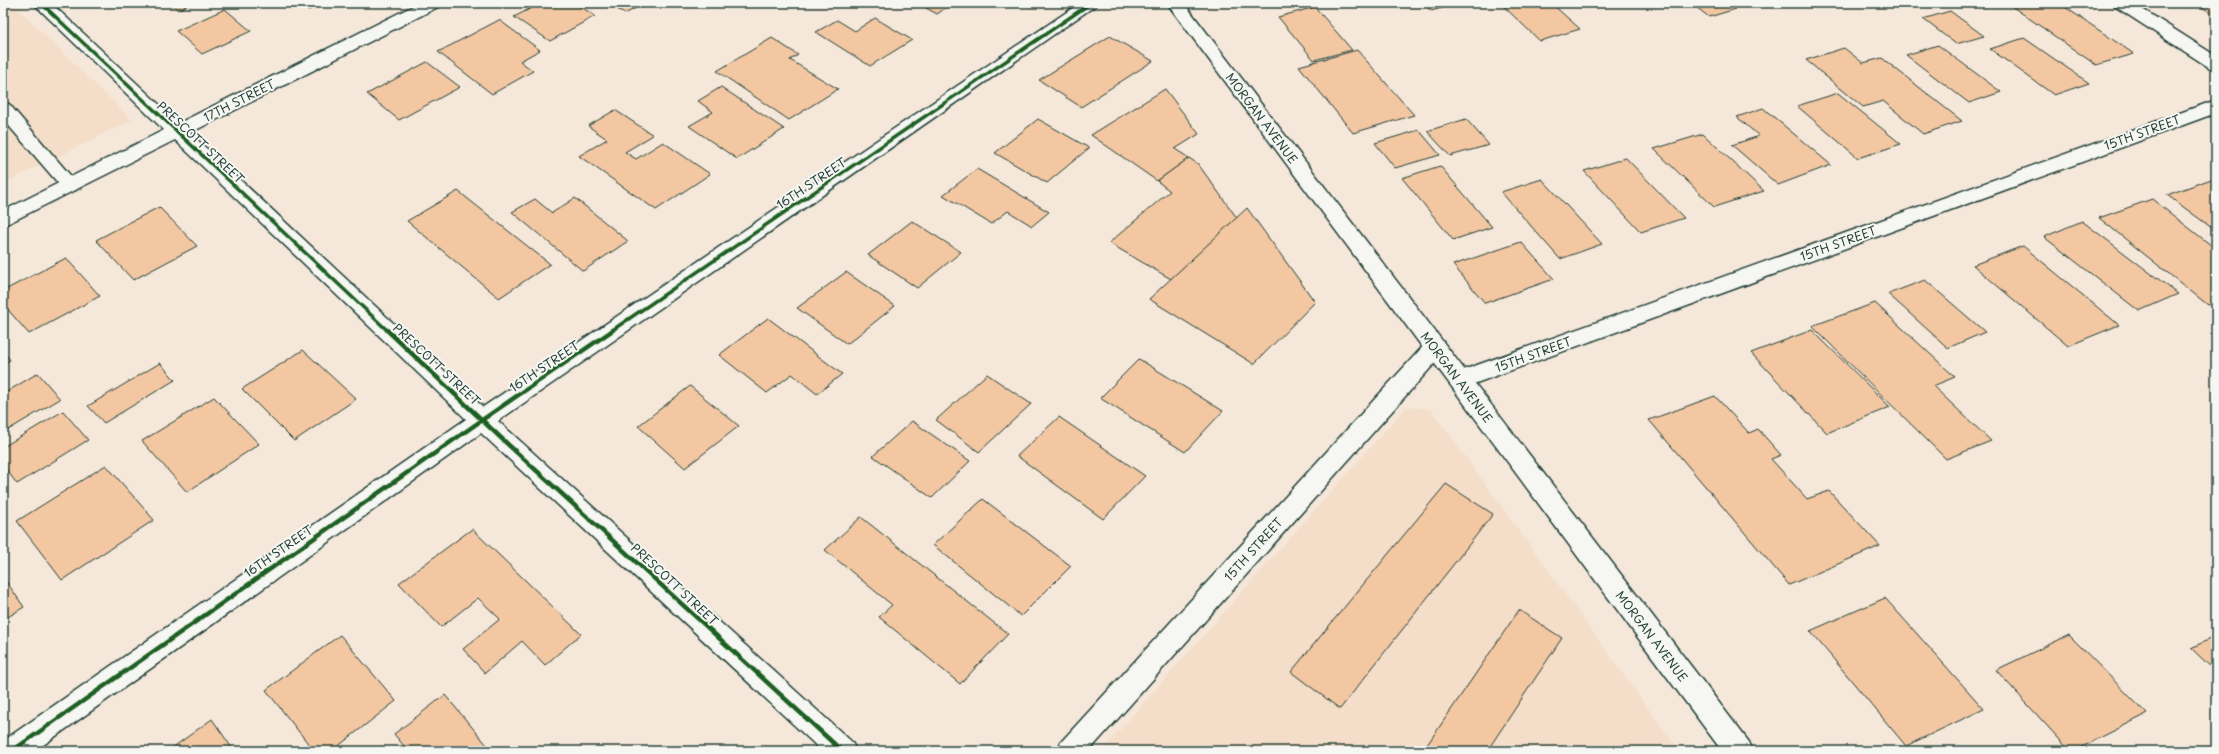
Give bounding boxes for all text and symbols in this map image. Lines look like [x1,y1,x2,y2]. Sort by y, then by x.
street label: MORGAN AVENUE [1222,69,1302,167]
street label: 17TH STREET [200,74,279,126]
street label: PRESCOTT STREET [153,97,249,188]
street label: 15TH STREET [2101,110,2183,154]
street label: 16TH STREET [773,153,850,213]
street label: 15TH STREET [1797,221,1879,265]
street label: PRESCOTT STREET [389,319,485,410]
street label: MORGAN AVENUE [1417,328,1497,426]
street label: 15TH STREET [1492,332,1574,376]
street label: 16TH STREET [506,336,583,396]
street label: 15TH STREET [1220,513,1287,585]
street label: 16TH STREET [240,520,317,582]
street label: PRESCOTT STREET [627,539,723,630]
street label: MORGAN AVENUE [1612,587,1692,685]

